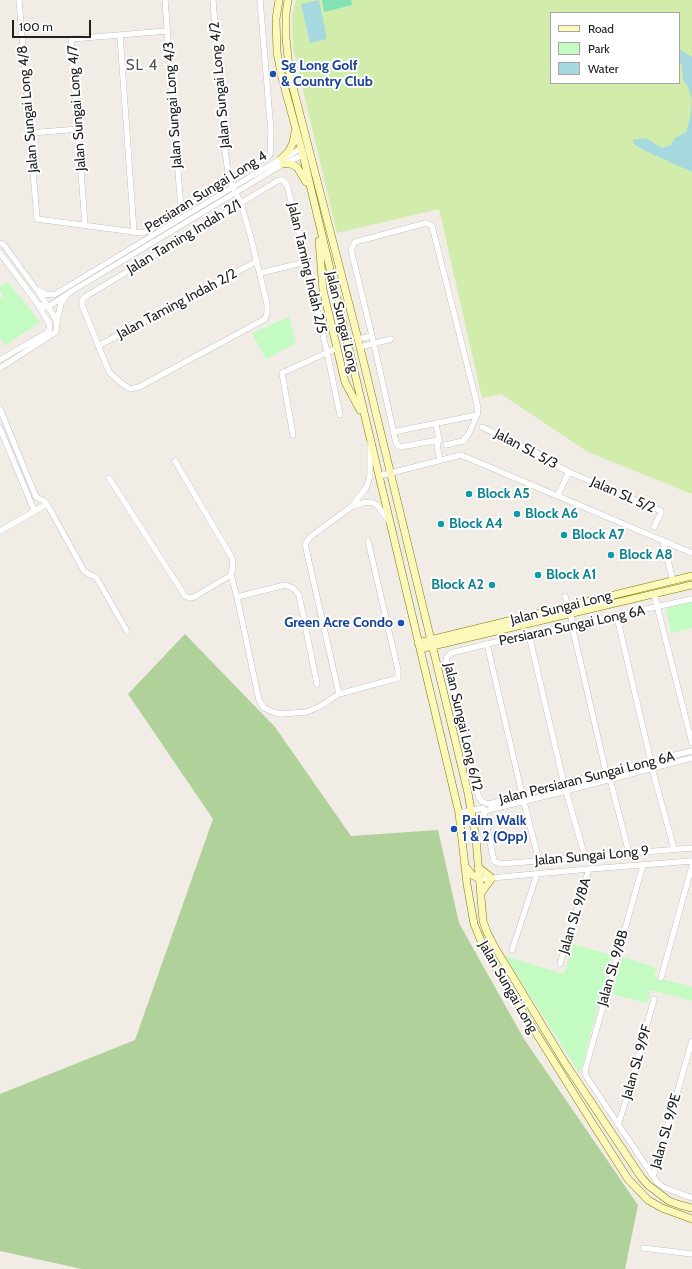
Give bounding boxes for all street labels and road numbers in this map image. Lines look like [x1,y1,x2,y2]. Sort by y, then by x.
street label: Jalan Sungai Long 4/2 [206,21,234,149]
street label: Jalan Sungai Long 4/3 [160,41,186,169]
street label: Jalan Sungai Long 4/7 [64,44,90,172]
street label: Jalan Sungai Long 4/8 [14,45,42,173]
street label: Persiaran Sungai Long 4 [142,148,270,236]
street label: Jalan Taming Indah 2/1 [124,196,244,278]
street label: Jalan Taming Indah 2/5 [284,201,330,335]
street label: Jalan Taming Indah 2/2 [114,265,240,343]
street label: Jalan Sungai Long [322,270,362,374]
street label: Jalan SL 5/3 [492,425,560,473]
street label: Jalan SL 5/2 [588,473,658,517]
street label: Jalan Sungai Long [509,587,613,629]
street label: Persiaran Sungai Long 6A [497,602,647,650]
street label: Jalan Sungai Long 6/12 [440,661,486,793]
street label: Jalan Persiaran Sungai Long 6A [498,748,676,808]
street label: Jalan Sungai Long 9 [534,843,650,869]
street label: Jalan SL 9/8A [555,876,595,956]
street label: Jalan SL 9/8B [594,928,632,1008]
street label: Jalan Sungai Long [475,938,541,1036]
street label: Jalan SL 9/9F [618,1023,656,1101]
street label: Jalan SL 9/9E [647,1092,685,1170]

